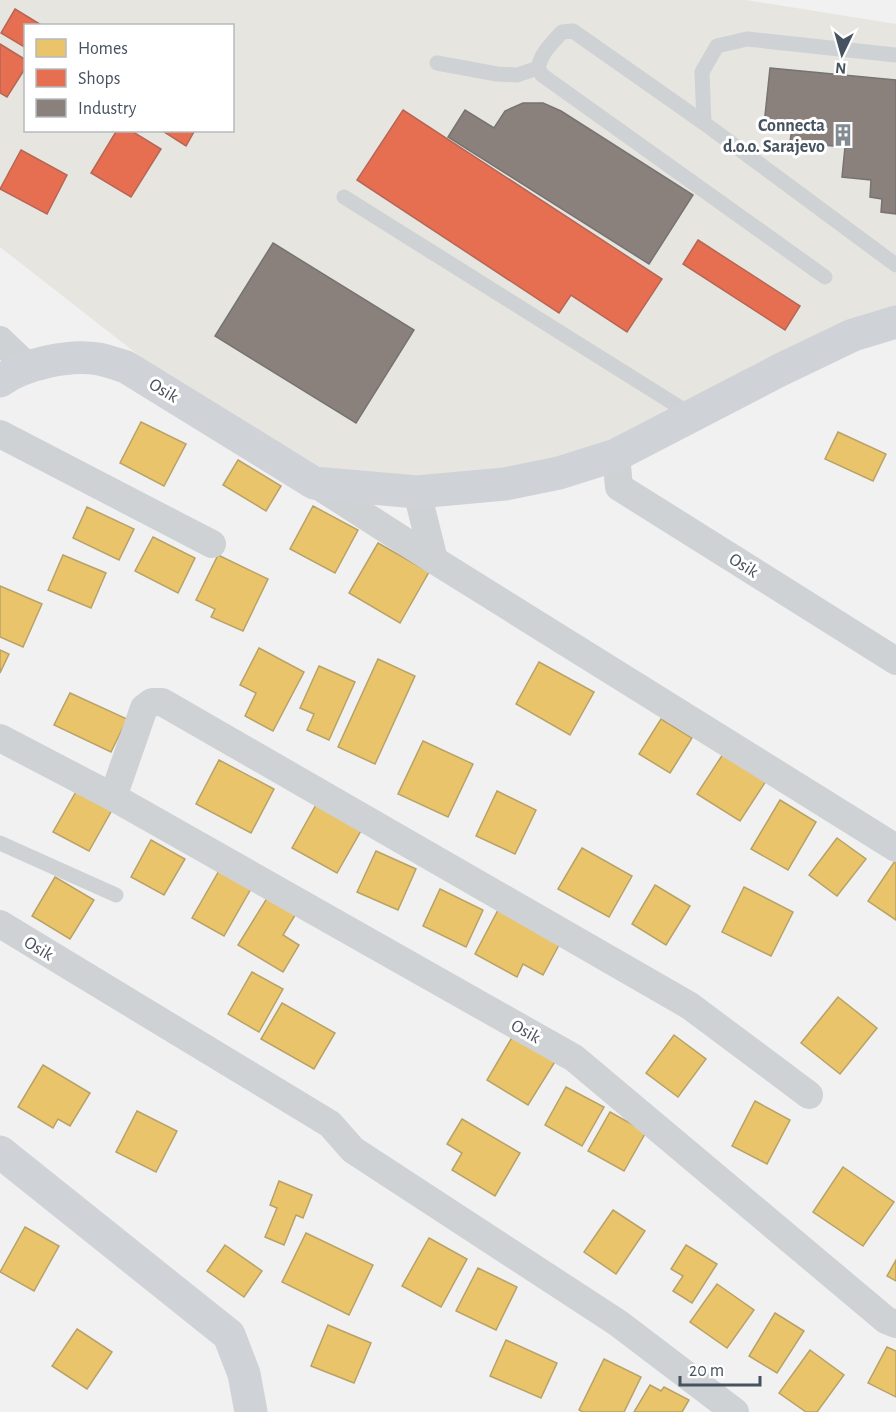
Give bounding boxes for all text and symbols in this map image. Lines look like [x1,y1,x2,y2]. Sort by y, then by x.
legend [24,24,234,132]
north arrow [812,24,872,84]
text: Homes [78,40,128,58]
text: N [835,59,847,76]
text: Shops [78,70,120,88]
text: Industry [78,100,137,118]
place label: Connecta d.o.o. Sarajevo [723,117,825,156]
building icon: Connecta d.o.o. Sarajevo [830,122,856,148]
street label: Osik [146,375,182,407]
street label: Osik [726,550,762,582]
street label: Osik [21,933,57,965]
street label: Osik [508,1017,544,1048]
scale bar [680,1349,760,1387]
text: 20 m [689,1362,724,1380]

